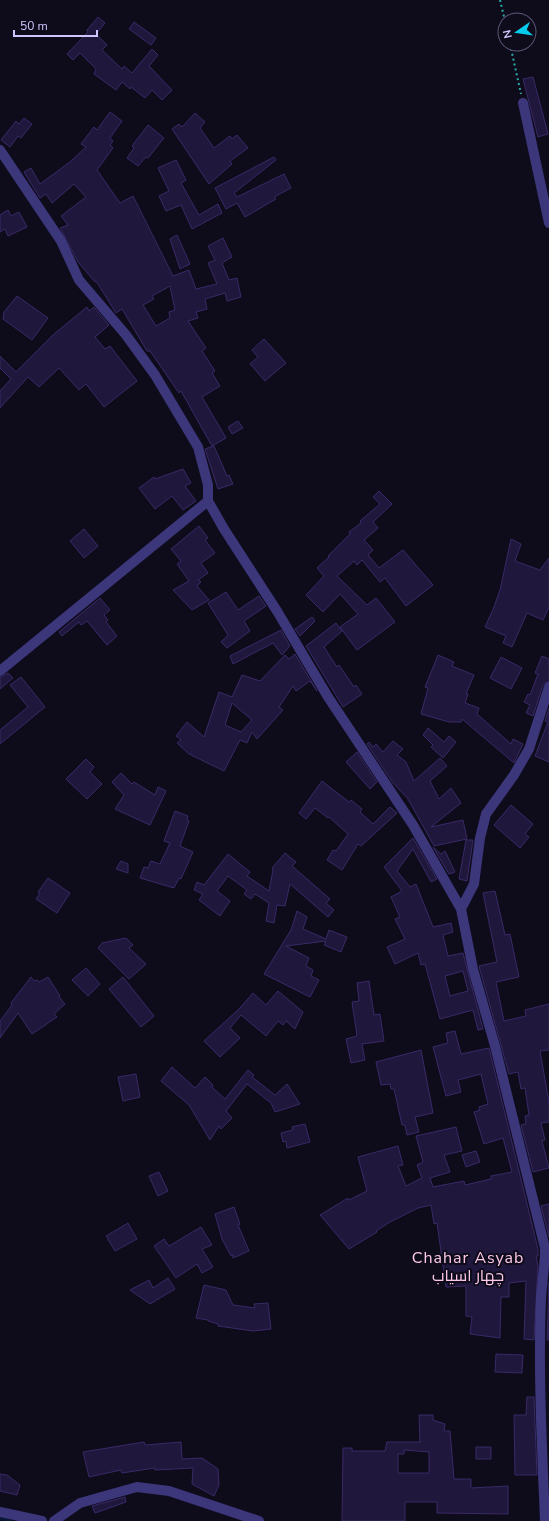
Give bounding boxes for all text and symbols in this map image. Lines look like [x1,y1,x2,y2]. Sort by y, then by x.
scale bar [14,12,97,38]
north arrow [497,12,537,52]
text: 50 m [20,18,48,34]
text: N [500,28,516,40]
district label: Chahar Asyab چهار اسیاب [412,1247,524,1287]

